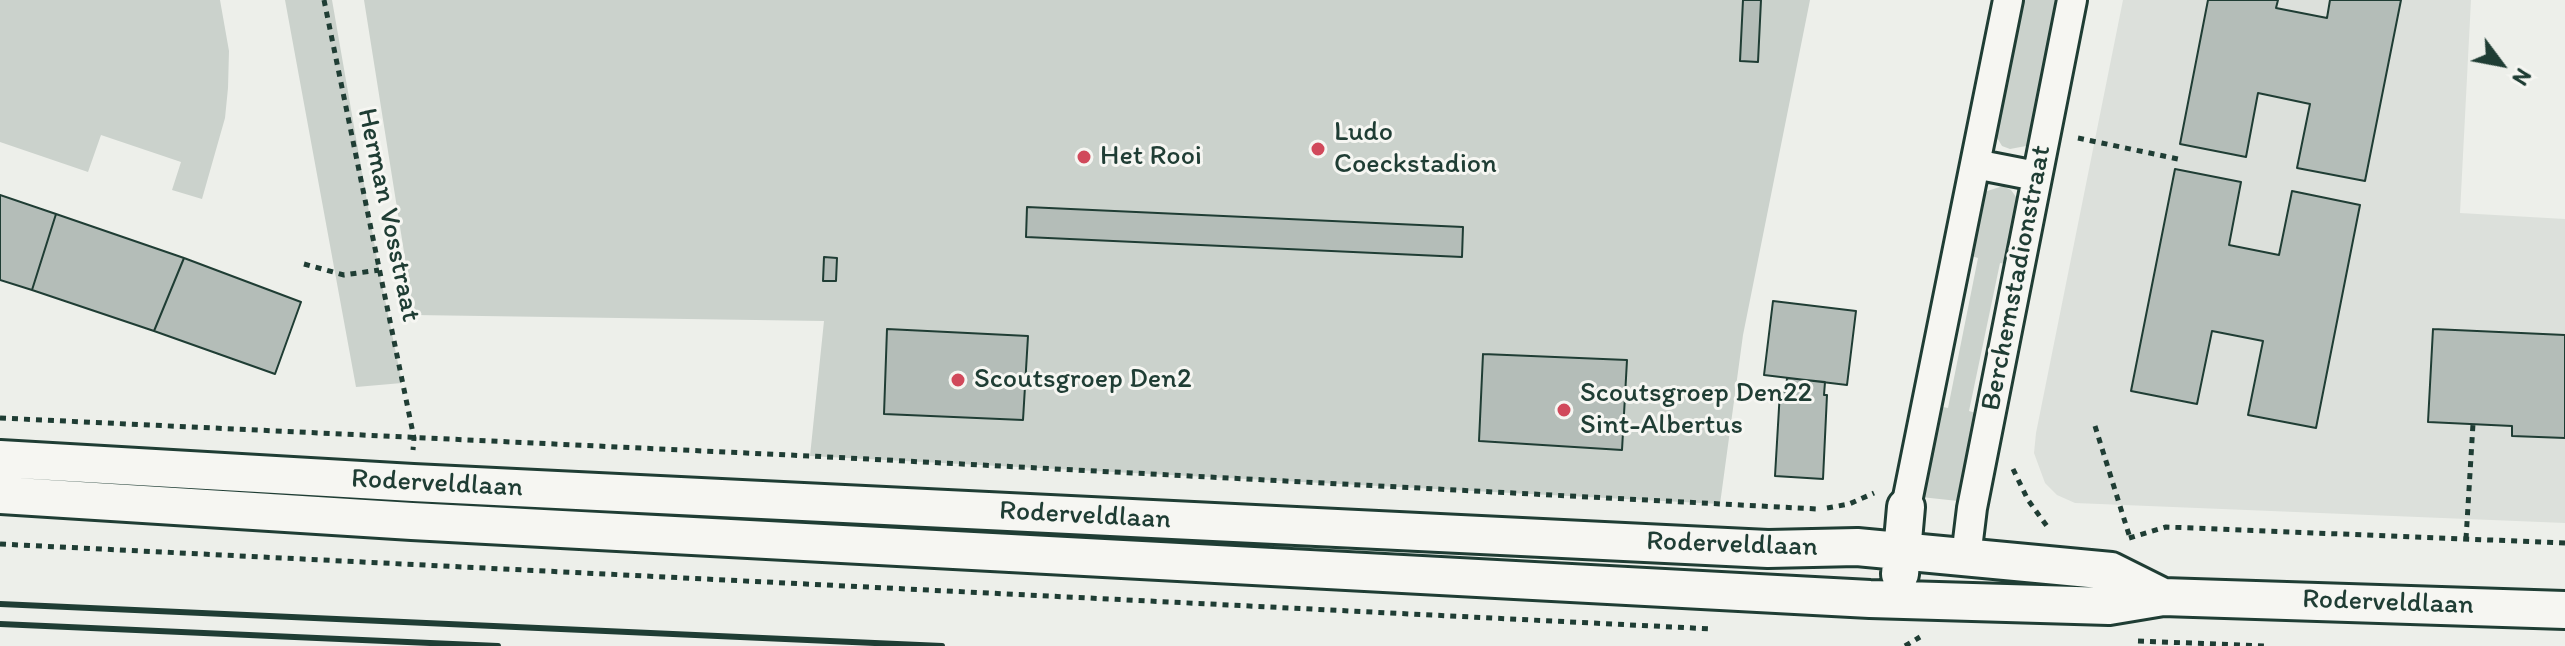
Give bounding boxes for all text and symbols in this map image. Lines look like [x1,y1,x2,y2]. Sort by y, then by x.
north arrow [2461,24,2541,104]
text: N [2506,64,2537,90]
street label: Herman Vosstraat [349,105,427,325]
place label: Ludo Coeckstadion [1334,116,1497,182]
place label: Het Rooi [1100,140,1202,174]
marker: Ludo Coeckstadion [1309,140,1327,158]
street label: Berchemstadionstraat [1975,142,2059,414]
marker: Het Rooi [1075,148,1093,166]
place label: Scoutsgroep Den2 [974,363,1192,397]
marker: Scoutsgroep Den2 [949,371,967,389]
place label: Scoutsgroep Den22 Sint-Albertus [1580,377,1812,443]
marker: Scoutsgroep Den22 Sint-Albertus [1555,401,1573,419]
street label: Roderveldlaan [350,463,524,505]
street label: Roderveldlaan [998,495,1172,537]
street label: Roderveldlaan [1646,525,1818,565]
street label: Roderveldlaan [2302,583,2474,623]

